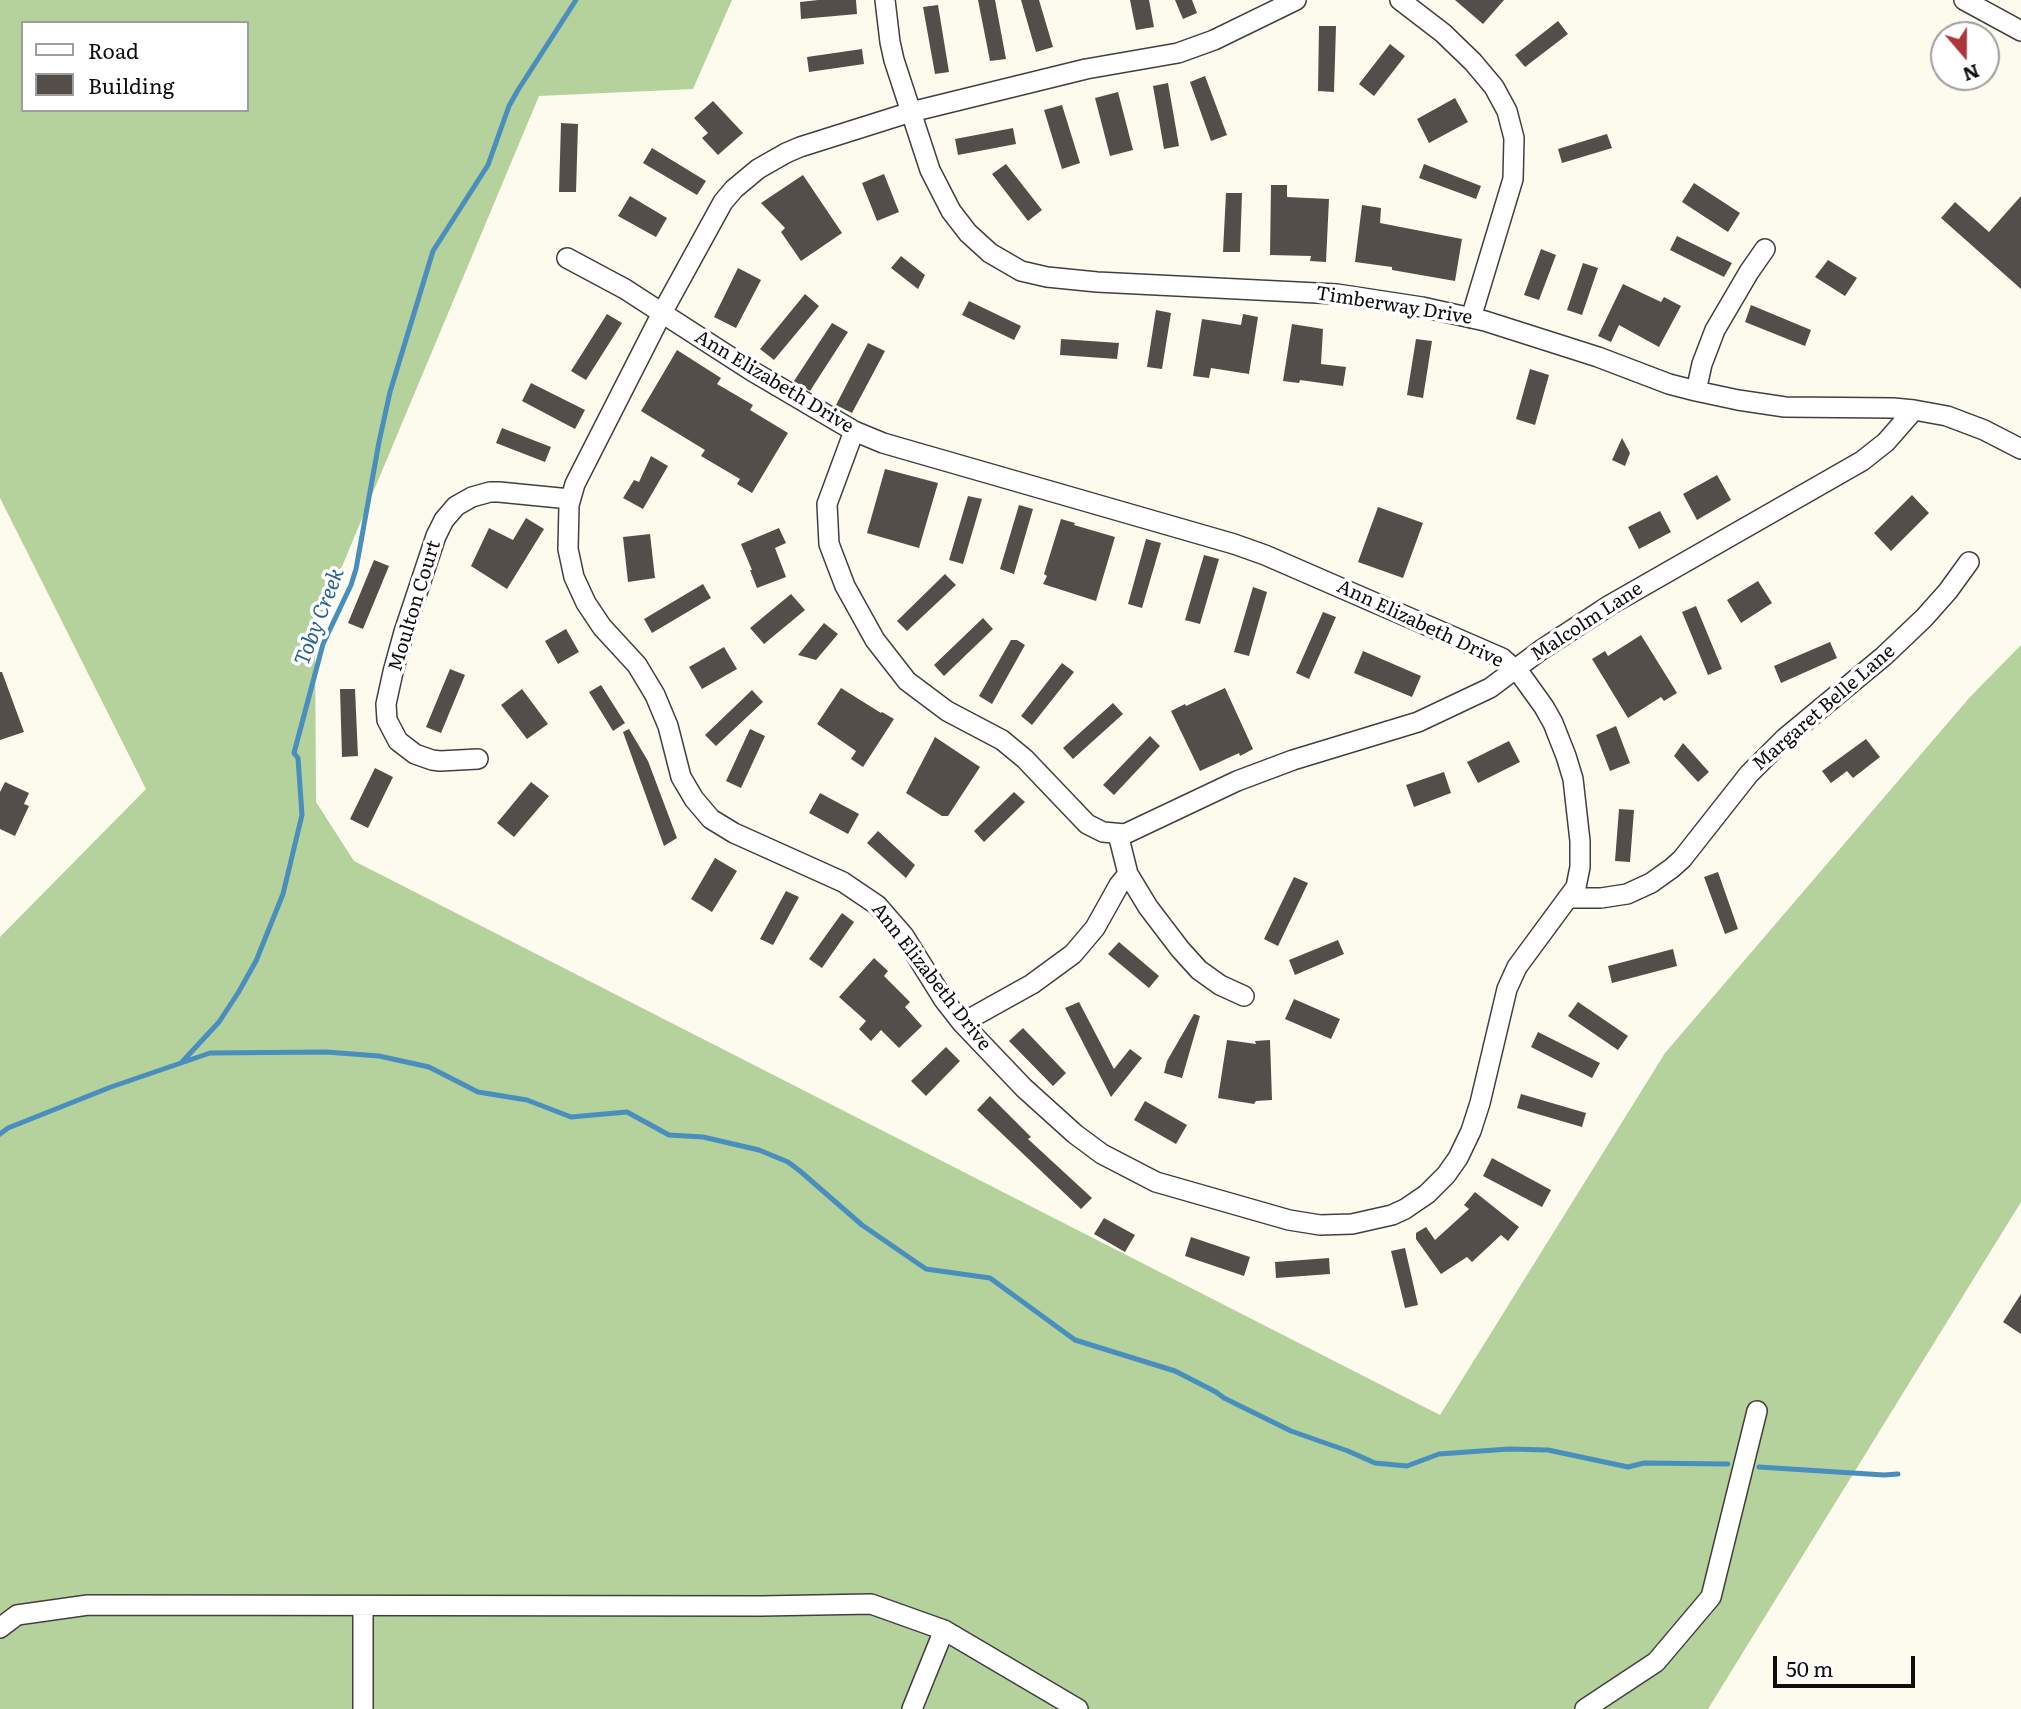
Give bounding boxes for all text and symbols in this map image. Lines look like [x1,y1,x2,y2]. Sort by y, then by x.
legend [21,21,248,112]
north arrow [1930,21,2000,91]
text: Road [88,34,139,65]
text: N [1959,58,1984,90]
text: Building [88,69,174,100]
street label: Timberway Drive [1314,282,1474,330]
street label: Ann Elizabeth Drive [691,326,857,438]
street label: Moulton Court [384,538,446,674]
water label: Toby Creek [290,565,350,669]
street label: Ann Elizabeth Drive [1333,575,1507,673]
street label: Malcolm Lane [1527,577,1647,667]
street label: Margaret Belle Lane [1748,640,1900,776]
street label: Ann Elizabeth Drive [866,899,996,1055]
scale bar [1776,1642,1918,1686]
text: 50 m [1786,1652,1833,1683]

